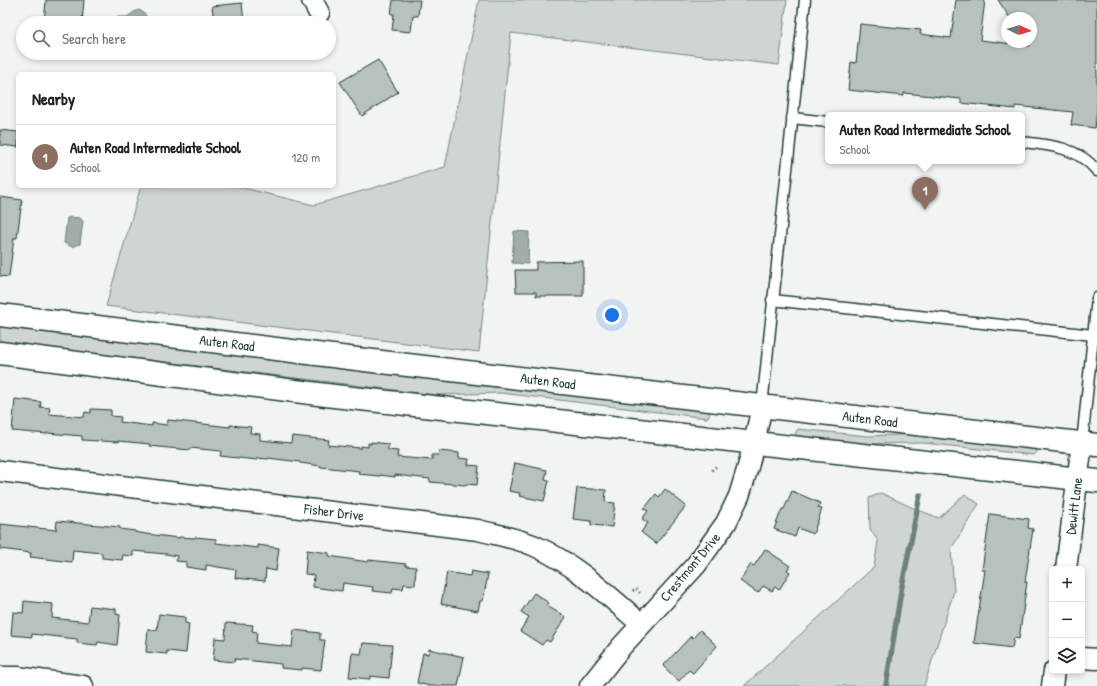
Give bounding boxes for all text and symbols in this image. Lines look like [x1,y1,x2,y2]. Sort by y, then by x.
north arrow [1001,12,1037,48]
search box [16,16,336,60]
icon: search [30,27,52,49]
text: Search here [62,28,126,49]
text: Nearby [32,87,75,110]
popup [825,112,1025,164]
text: Auten Road Intermediate School [840,119,1010,140]
text: Auten Road Intermediate School [70,137,241,158]
text: School [840,140,870,158]
text: 1 [43,148,47,166]
text: 120 m [292,148,320,166]
text: School [70,158,100,176]
pin: 1 [912,177,938,210]
your location [602,305,622,325]
street label: Auten Road [198,330,256,355]
street label: Auten Road [519,368,577,393]
street label: Auten Road [841,406,899,431]
street label: Dewitt Lane [1061,476,1086,536]
street label: Fisher Drive [302,498,366,525]
street label: Crestmont Drive [655,528,724,605]
map controls [1049,566,1085,674]
button: + [1049,566,1085,602]
button: − [1049,602,1085,638]
button: layers [1049,638,1085,674]

